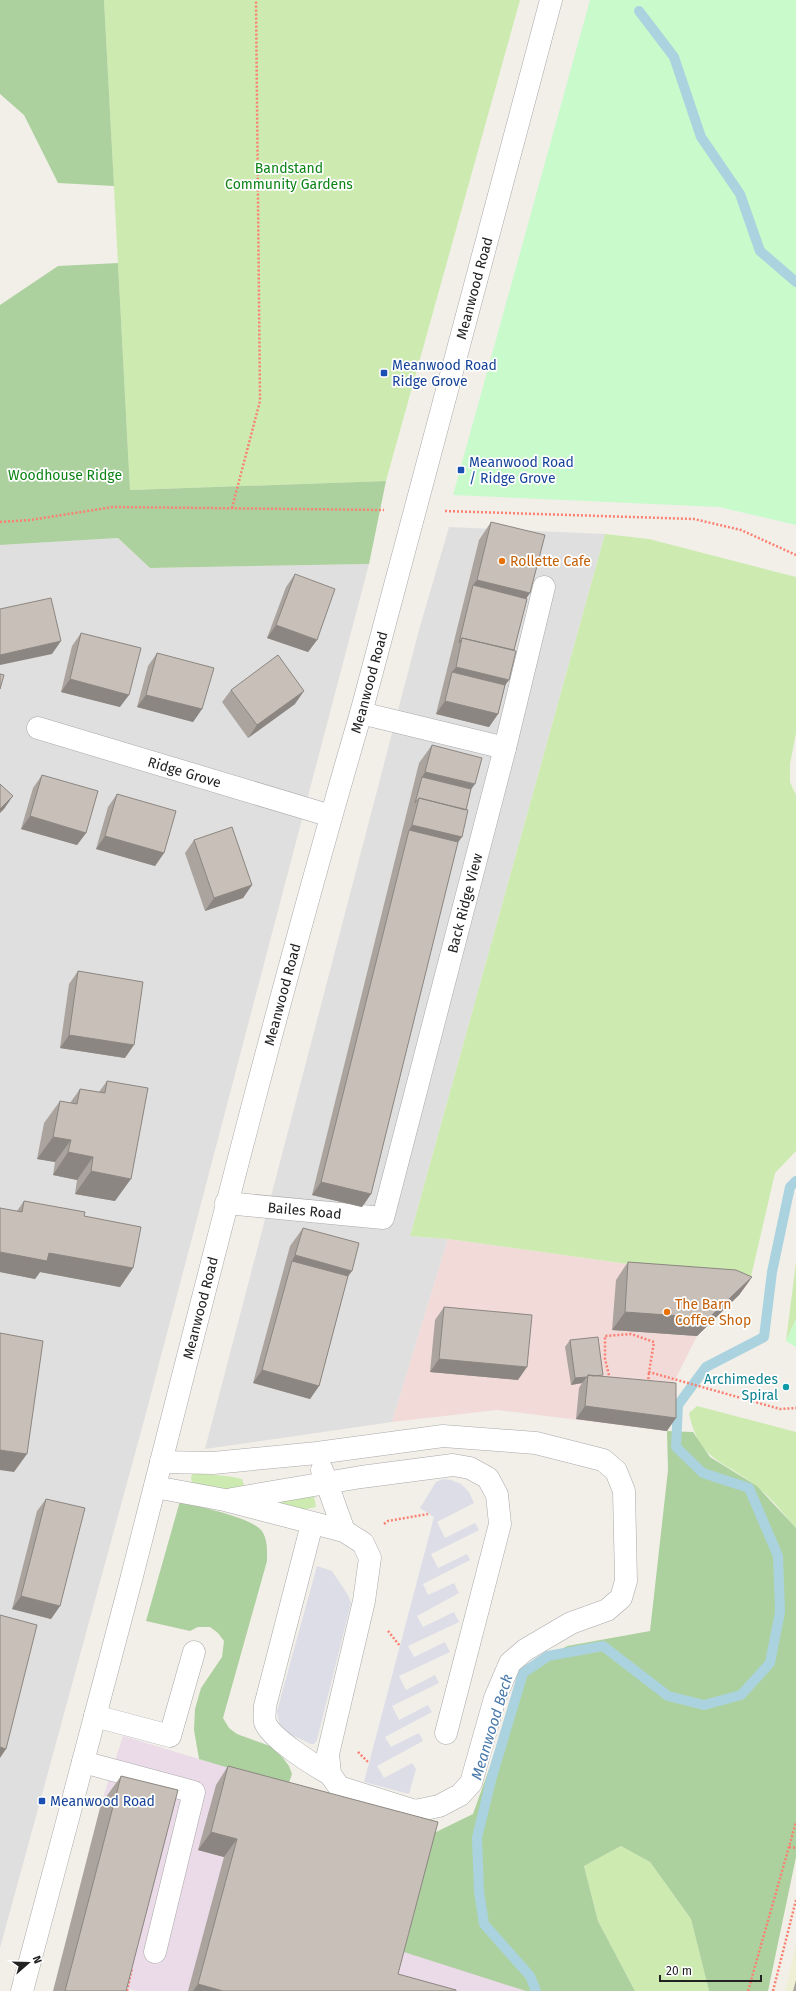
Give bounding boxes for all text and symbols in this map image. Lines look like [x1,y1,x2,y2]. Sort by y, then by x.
park label: Bandstand Community Gardens [225,160,353,193]
street label: Meanwood Road [453,235,496,341]
place label: Meanwood Road Ridge Grove [392,357,497,390]
marker: Meanwood Road Ridge Grove [379,368,389,378]
place label: Meanwood Road / Ridge Grove [469,454,574,487]
marker: Meanwood Road / Ridge Grove [456,465,466,475]
park label: Woodhouse Ridge [8,467,122,484]
place label: Rollette Cafe [510,553,591,570]
marker: Rollette Cafe [497,556,507,566]
street label: Meanwood Road [347,629,391,735]
street label: Ridge Grove [146,753,223,792]
street label: Back Ridge View [444,852,486,955]
street label: Meanwood Road [261,942,305,1047]
street label: Bailes Road [267,1199,342,1223]
street label: Meanwood Road [180,1255,222,1361]
place label: The Barn Coffee Shop [675,1296,751,1329]
marker: The Barn Coffee Shop [662,1307,672,1317]
place label: Archimedes Spiral [704,1371,778,1404]
marker: Archimedes Spiral [781,1382,791,1392]
water label: Meanwood Beck [467,1672,517,1782]
place label: Meanwood Road [50,1793,155,1810]
marker: Meanwood Road [37,1796,47,1806]
north arrow [8,1943,48,1983]
text: N [30,1954,44,1965]
scale bar [660,1957,761,1983]
text: 20 m [666,1964,692,1978]

